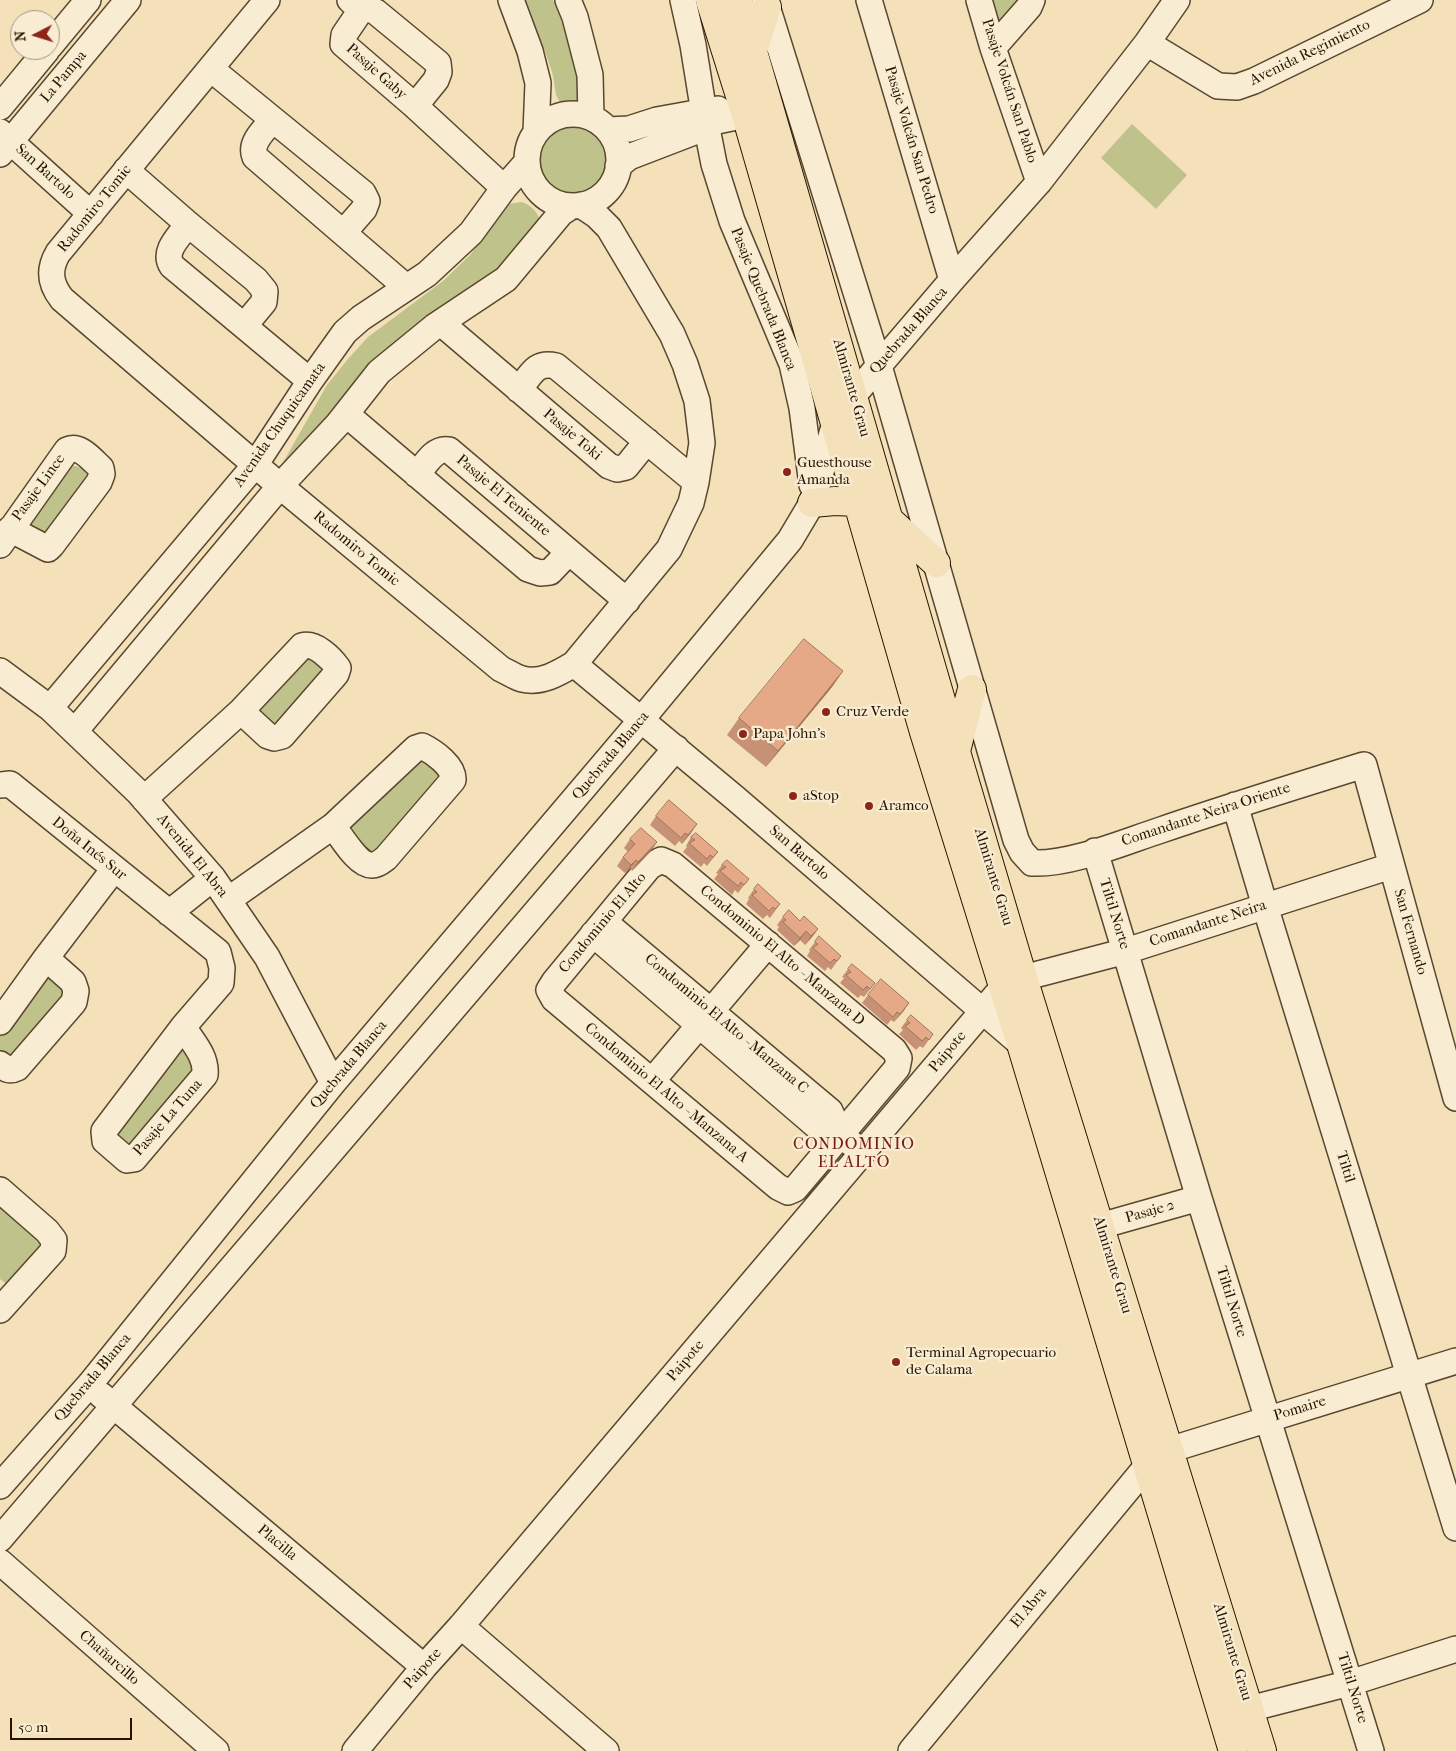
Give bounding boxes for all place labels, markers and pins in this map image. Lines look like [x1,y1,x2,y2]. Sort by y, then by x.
place label: Guesthouse Amanda [797,454,872,489]
marker: Guesthouse Amanda [781,466,793,478]
place label: Cruz Verde [836,703,909,721]
marker: Cruz Verde [820,706,832,718]
place label: Papa John's [753,725,826,743]
marker: Papa John's [737,728,749,740]
place label: aStop [803,787,839,805]
marker: aStop [787,790,799,802]
place label: Aramco [879,797,929,815]
marker: Aramco [863,800,875,812]
place label: Terminal Agropecuario de Calama [906,1344,1056,1379]
marker: Terminal Agropecuario de Calama [890,1356,902,1368]

